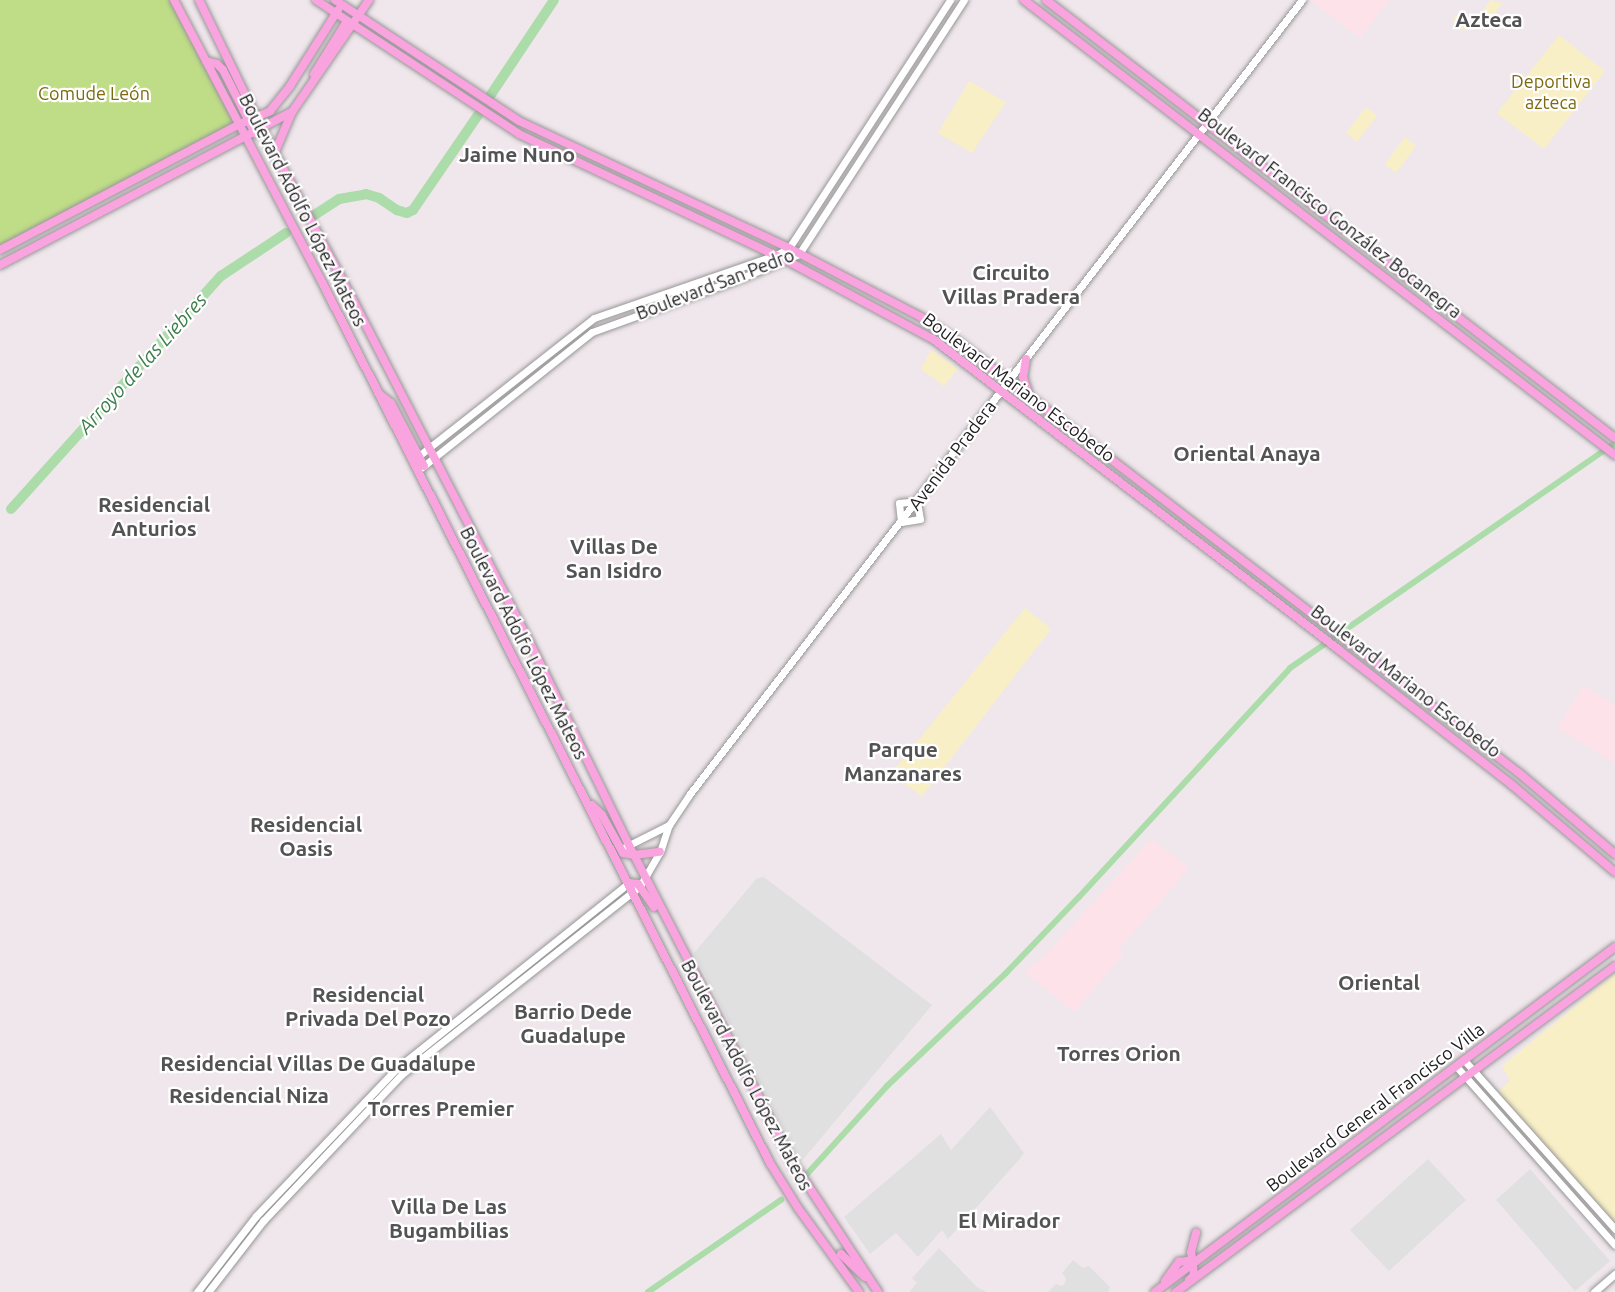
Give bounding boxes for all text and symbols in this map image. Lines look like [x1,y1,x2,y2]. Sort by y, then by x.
district label: Azteca [1455,6,1523,32]
park label: Deportiva azteca [1511,71,1591,113]
park label: Comude León [38,82,150,104]
street label: Boulevard Adolfo López Mateos [235,90,371,330]
street label: Boulevard Francisco González Bocanegra [1194,103,1466,323]
district label: Jaime Nuno [459,141,575,167]
street label: Boulevard San Pedro [633,244,797,324]
district label: Circuito Villas Pradera [942,259,1080,309]
water label: Arroyo de las Liebres [73,288,211,438]
street label: Boulevard Mariano Escobedo [919,308,1119,466]
street label: Avenida Pradera [904,396,1000,514]
district label: Oriental Anaya [1173,440,1321,466]
district label: Residencial Anturios [98,491,210,541]
street label: Boulevard Adolfo López Mateos [456,523,592,763]
district label: Villas De San Isidro [566,533,662,583]
street label: Boulevard Mariano Escobedo [1307,600,1505,762]
district label: Parque Manzanares [844,736,962,786]
district label: Residencial Oasis [250,811,362,861]
street label: Boulevard Adolfo López Mateos [677,956,817,1194]
district label: Oriental [1338,969,1420,995]
district label: Residencial Privada Del Pozo [285,981,451,1031]
district label: Barrio Dede Guadalupe [514,998,632,1048]
street label: Boulevard General Francisco Villa [1262,1018,1488,1196]
district label: Torres Orion [1057,1040,1181,1066]
district label: Residencial Villas De Guadalupe [160,1050,476,1076]
district label: Residencial Niza [169,1082,329,1108]
district label: Torres Premier [368,1095,514,1121]
district label: Villa De Las Bugambilias [389,1193,509,1243]
district label: El Mirador [958,1207,1060,1233]

